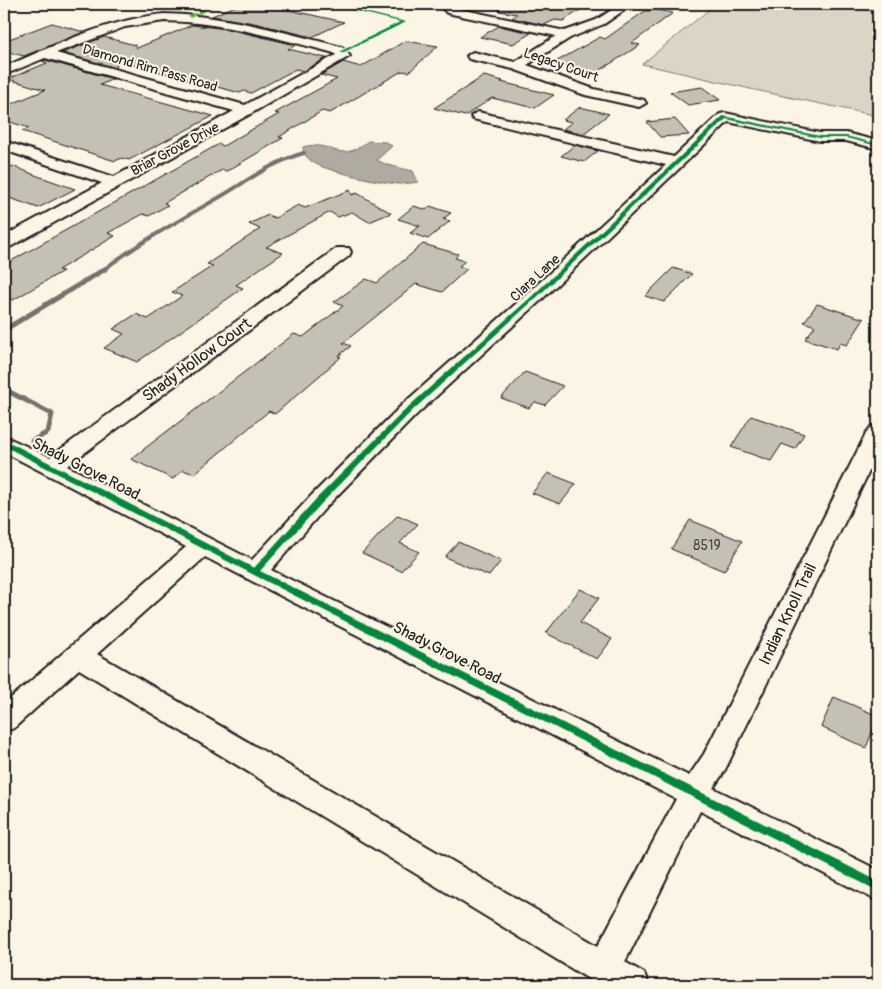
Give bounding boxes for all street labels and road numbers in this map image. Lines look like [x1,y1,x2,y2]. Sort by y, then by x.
street label: Diamond Rim Pass Road [81,41,219,95]
street label: Legacy Court [521,44,601,86]
street label: Briar Grove Drive [128,119,222,179]
street label: Clara Lane [507,251,563,305]
street label: Shady Hollow Court [138,313,256,406]
street label: Shady Grove Road [29,433,143,505]
street label: Indian Knoll Trail [755,560,821,668]
street label: Shady Grove Road [390,617,504,689]

